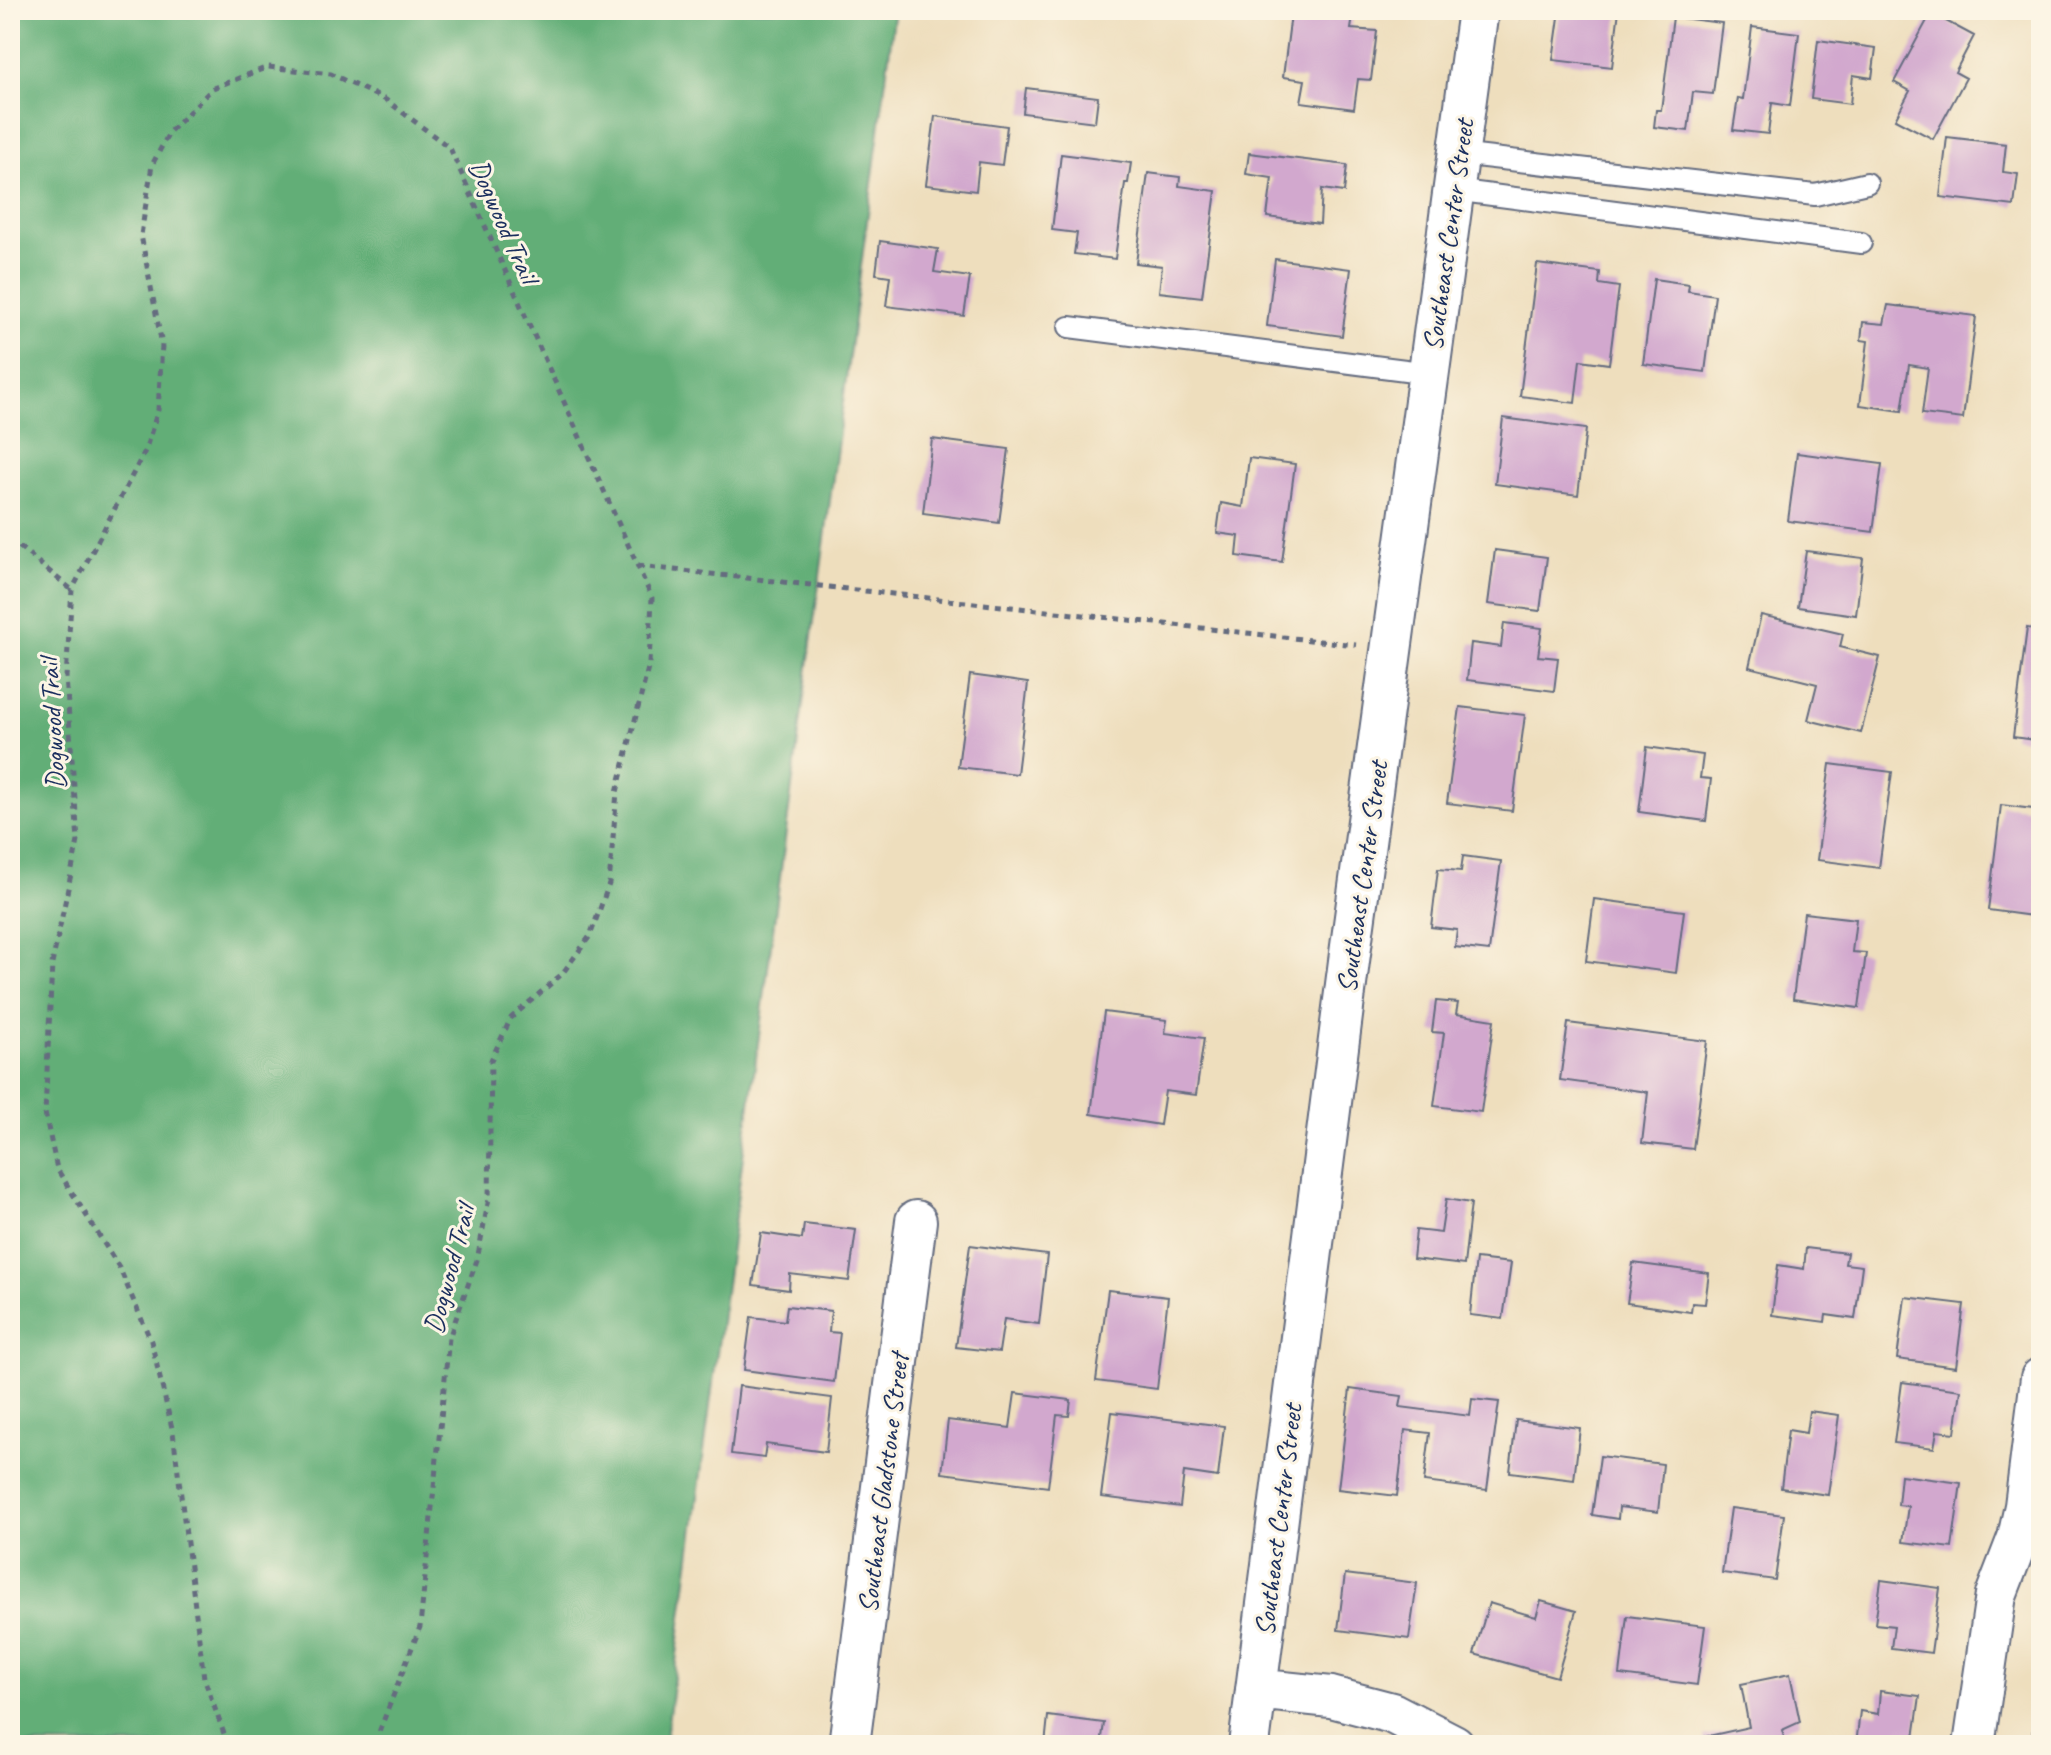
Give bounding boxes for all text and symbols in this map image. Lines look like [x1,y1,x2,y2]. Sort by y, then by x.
street label: Southeast Center Street [1414,114,1482,353]
street label: Dogwood Trail [461,154,549,293]
street label: Dogwood Trail [31,652,73,790]
street label: Southeast Center Street [1328,756,1396,995]
street label: Dogwood Trail [415,1196,484,1337]
street label: Southeast Gladstone Street [850,1348,917,1615]
street label: Southeast Center Street [1246,1400,1310,1638]

